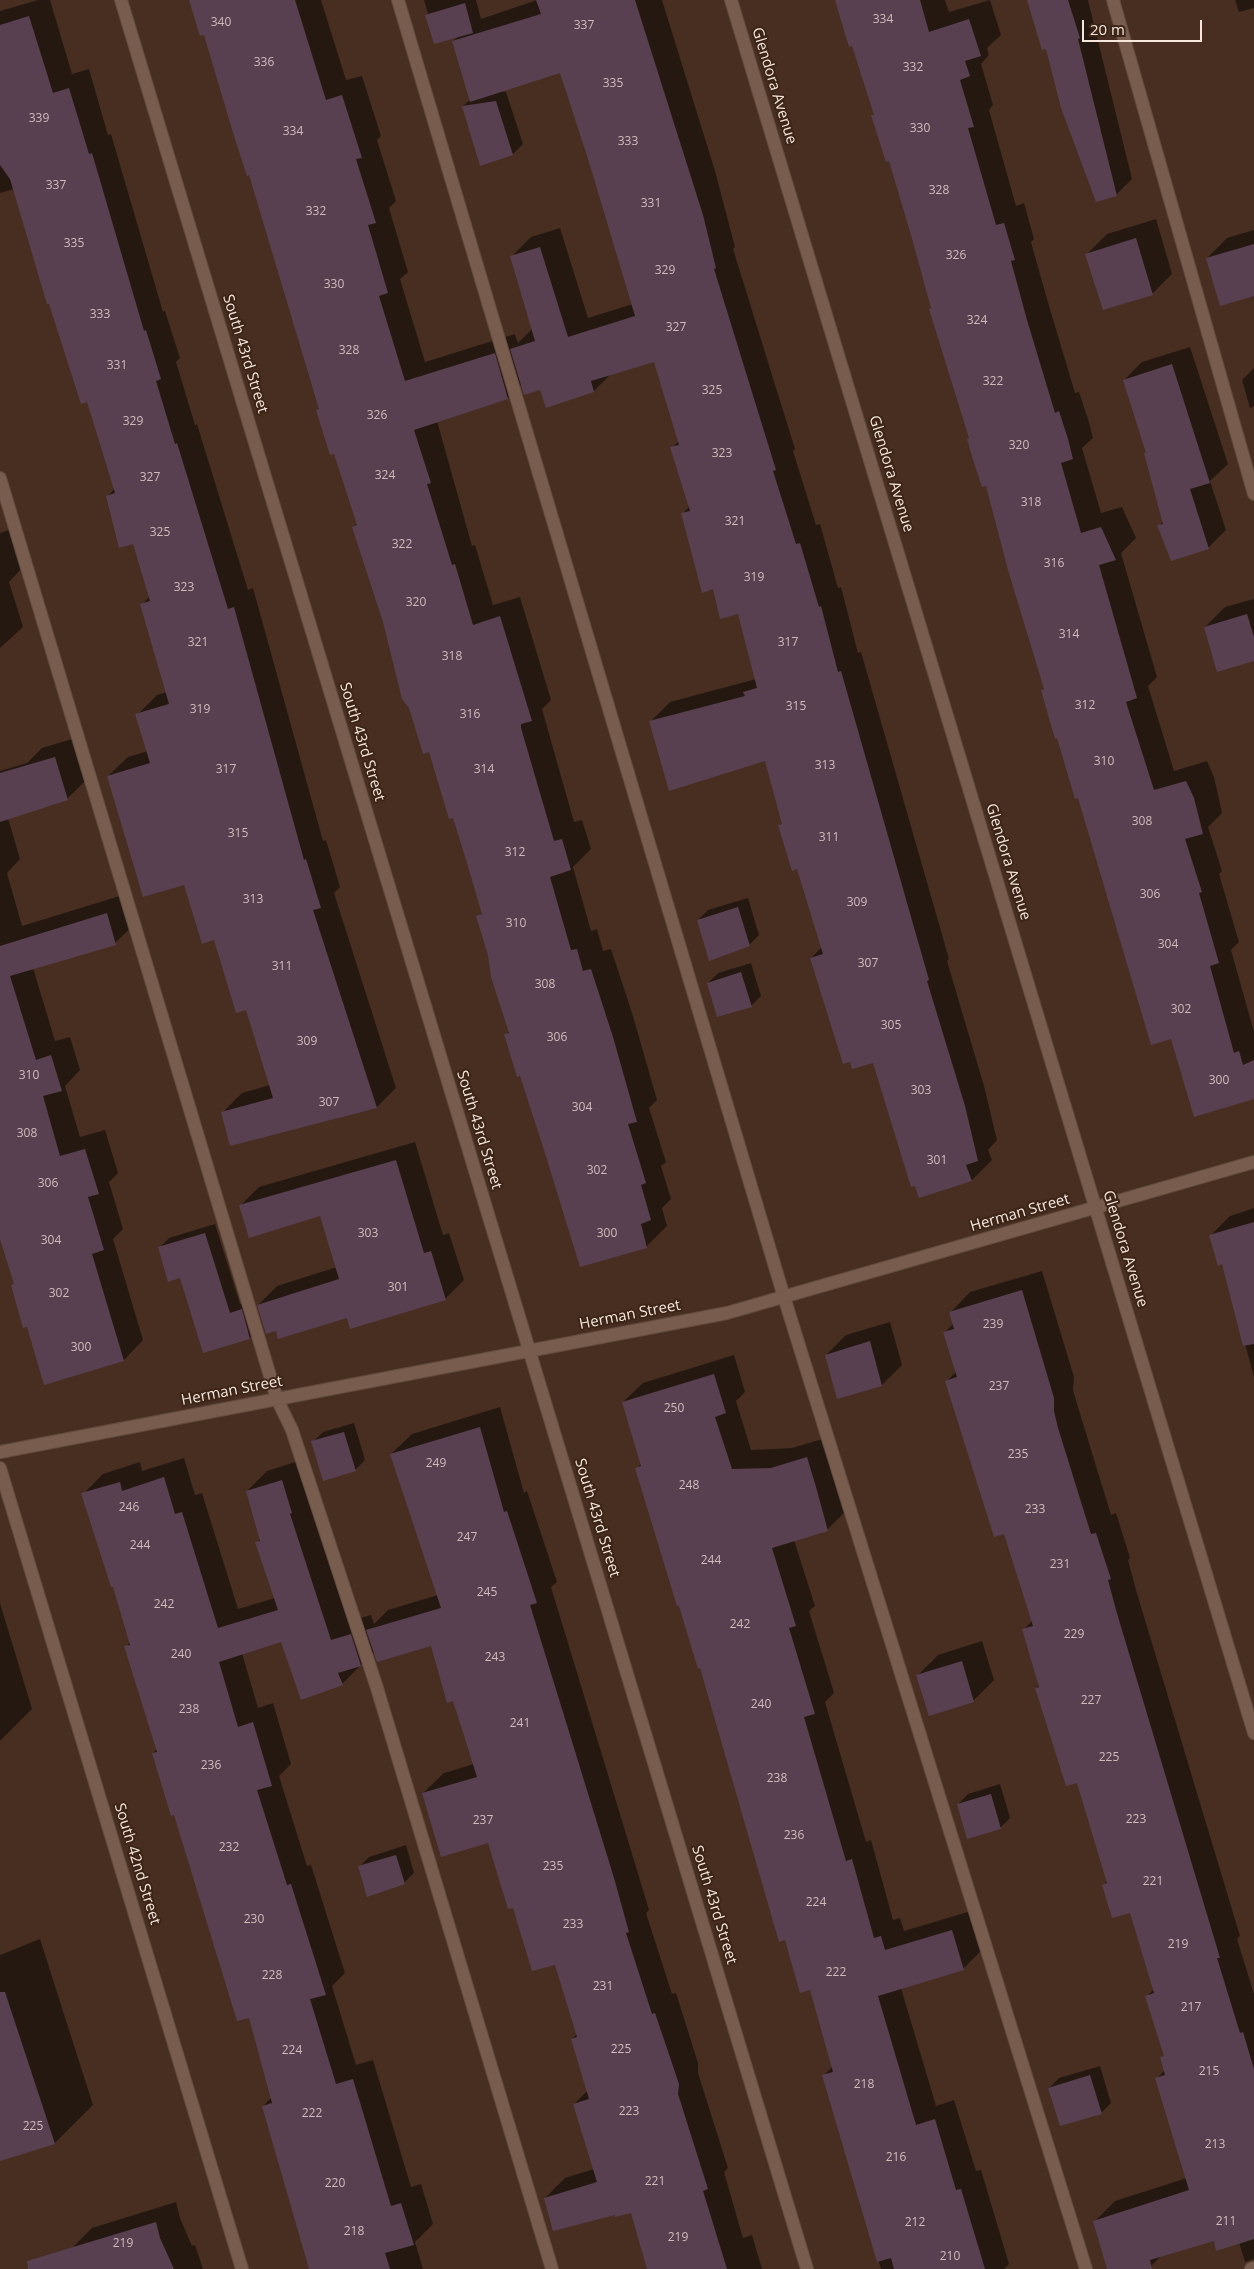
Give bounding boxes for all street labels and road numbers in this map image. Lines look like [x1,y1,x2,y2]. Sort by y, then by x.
street label: Glendora Avenue [748,25,800,147]
street label: South 43rd Street [218,292,272,416]
street label: Glendora Avenue [865,413,917,535]
street label: South 43rd Street [335,680,389,804]
street label: Glendora Avenue [982,801,1034,923]
street label: South 43rd Street [452,1068,506,1192]
street label: Glendora Avenue [1099,1188,1151,1310]
street label: Herman Street [968,1190,1072,1236]
street label: Herman Street [578,1296,682,1334]
street label: Herman Street [180,1372,284,1410]
street label: South 43rd Street [570,1456,624,1580]
street label: South 42nd Street [110,1801,164,1927]
street label: South 43rd Street [687,1843,741,1967]

